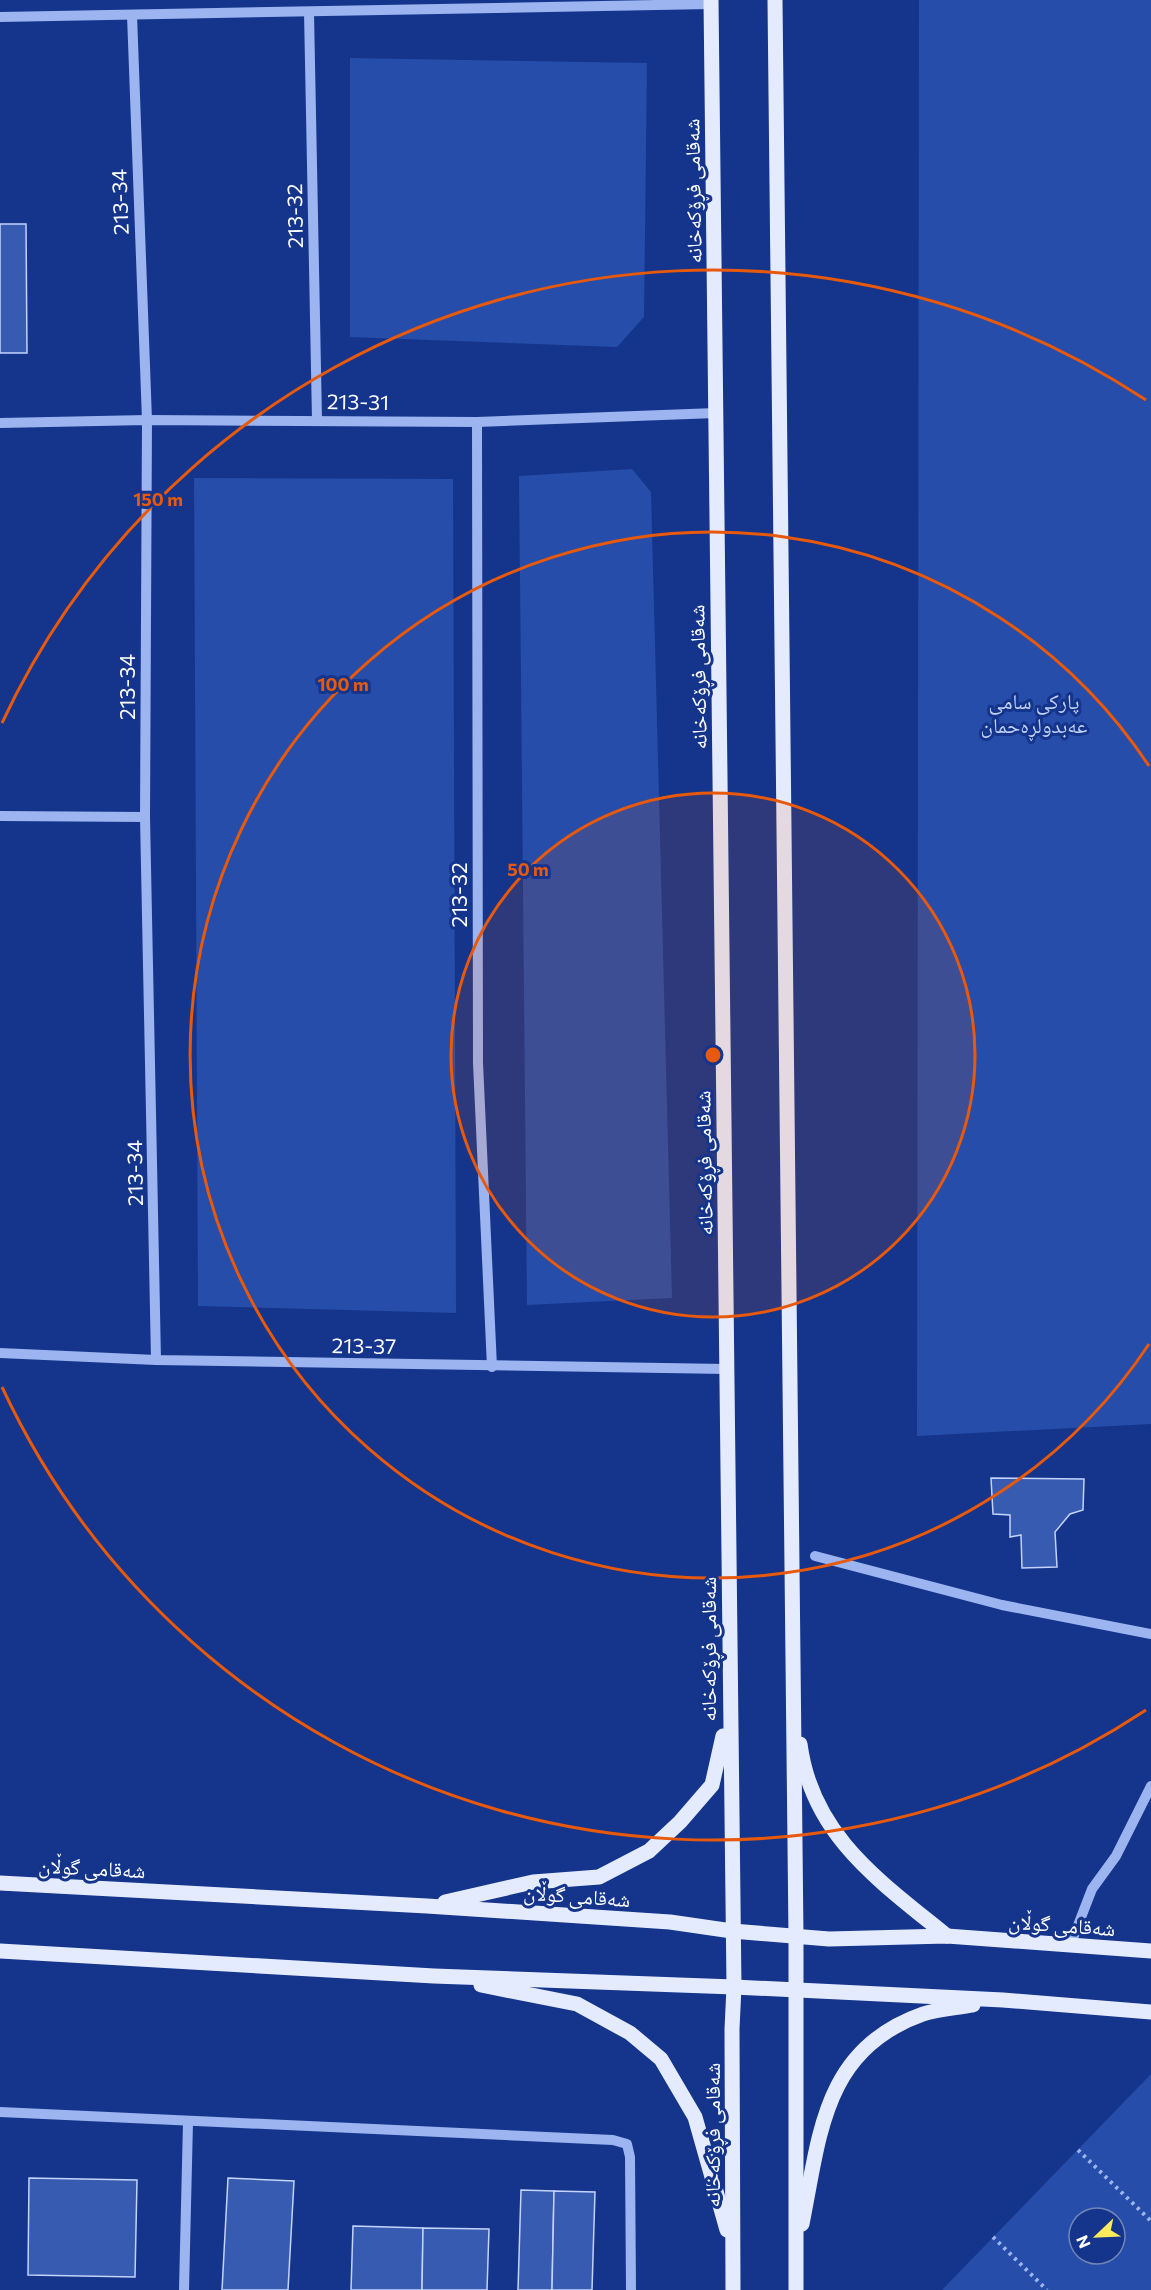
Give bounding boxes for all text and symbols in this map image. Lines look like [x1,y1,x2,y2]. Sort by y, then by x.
street label: شەقامی فڕۆکەخانە [678,118,711,264]
street label: 213-34 [105,168,133,235]
street label: 213-32 [281,183,307,249]
street label: 213-31 [327,388,389,414]
text: 150 m [133,488,183,510]
street label: شەقامی فڕۆکەخانە [683,604,716,750]
street label: 213-34 [114,654,139,720]
text: 100 m [317,673,369,695]
park label: پارکی سامی عەبدولڕەحمان [981,688,1088,742]
text: 50 m [507,858,549,880]
street label: 213-32 [446,862,471,928]
centre of rings [703,1045,723,1065]
street label: شەقامی فڕۆکەخانە [689,1090,722,1236]
street label: 213-34 [121,1139,147,1206]
street label: 213-37 [332,1332,396,1358]
street label: شەقامی فڕۆکەخانە [695,1577,725,1721]
street label: شەقامی گوڵان [38,1852,146,1884]
street label: شەقامی گوڵان [523,1879,631,1913]
street label: شەقامی گوڵان [1008,1908,1116,1942]
street label: شەقامی فڕۆکەخانە [699,2063,729,2207]
north arrow [1067,2206,1127,2266]
text: N [1072,2233,1094,2251]

